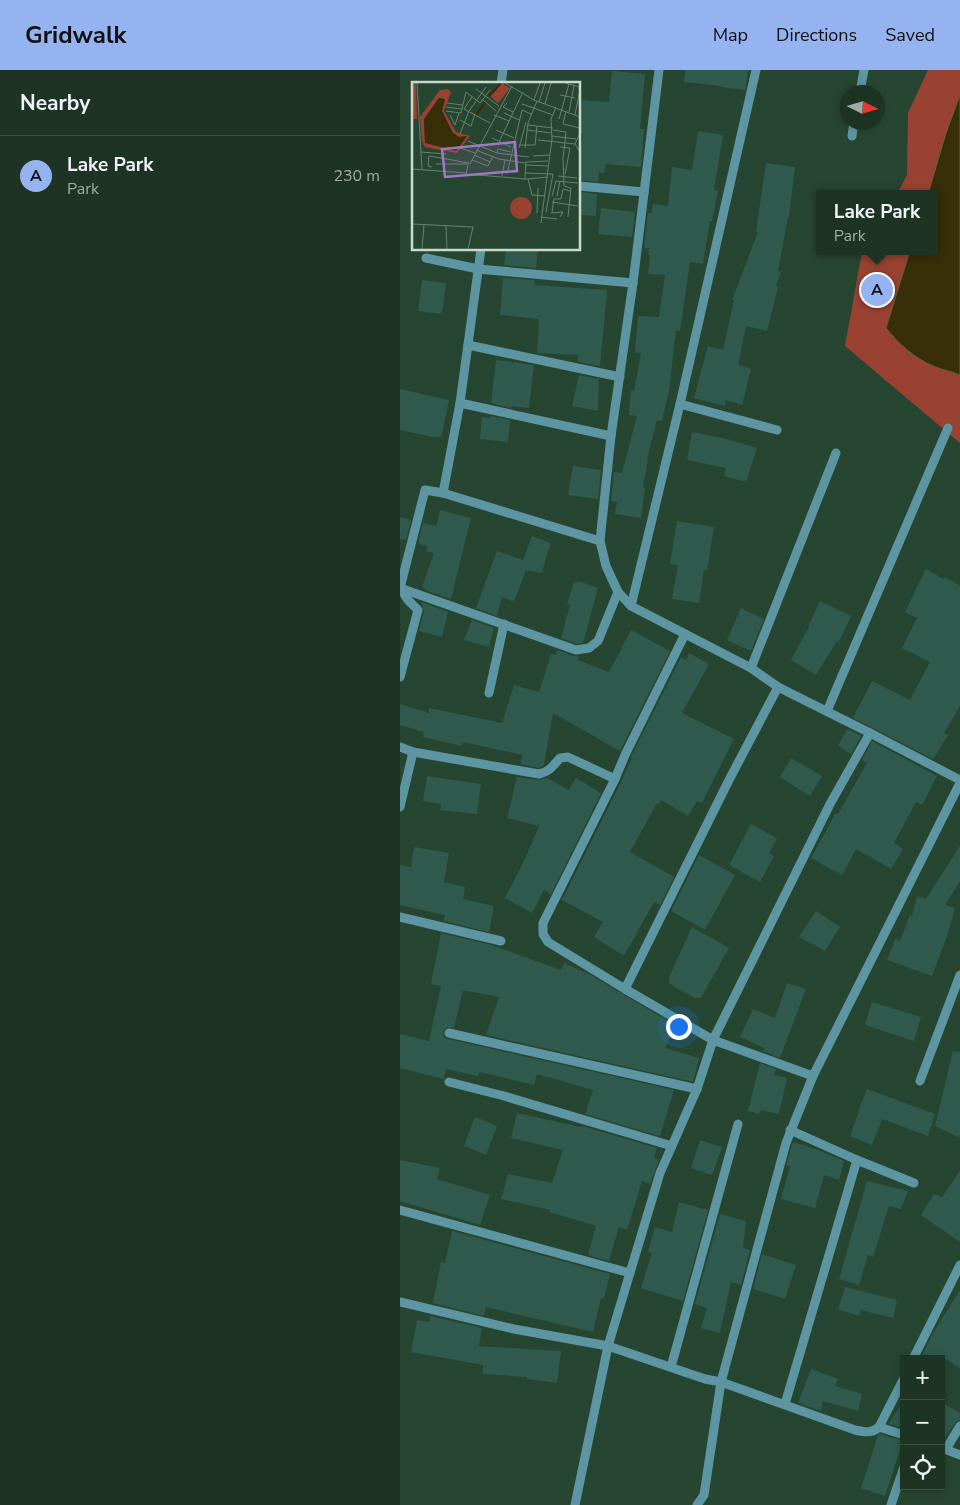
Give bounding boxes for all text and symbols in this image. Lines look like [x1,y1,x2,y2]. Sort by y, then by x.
text: Gridwalk [25,19,126,51]
text: Map [713,23,748,47]
text: Directions [776,23,857,47]
text: Saved [885,23,935,47]
inset map [412,82,580,250]
north arrow [840,85,885,130]
text: Nearby [20,89,90,117]
text: Lake Park [67,152,153,178]
text: A [30,165,42,187]
text: 230 m [333,165,380,187]
text: Park [67,178,99,200]
popup [816,190,938,255]
text: Lake Park [834,199,920,225]
text: Park [834,225,866,247]
pin: A [861,271,893,309]
your location [666,1014,692,1040]
map controls [900,1355,945,1490]
button: + [900,1355,945,1400]
button: − [900,1400,945,1445]
button: locate [900,1445,945,1490]

